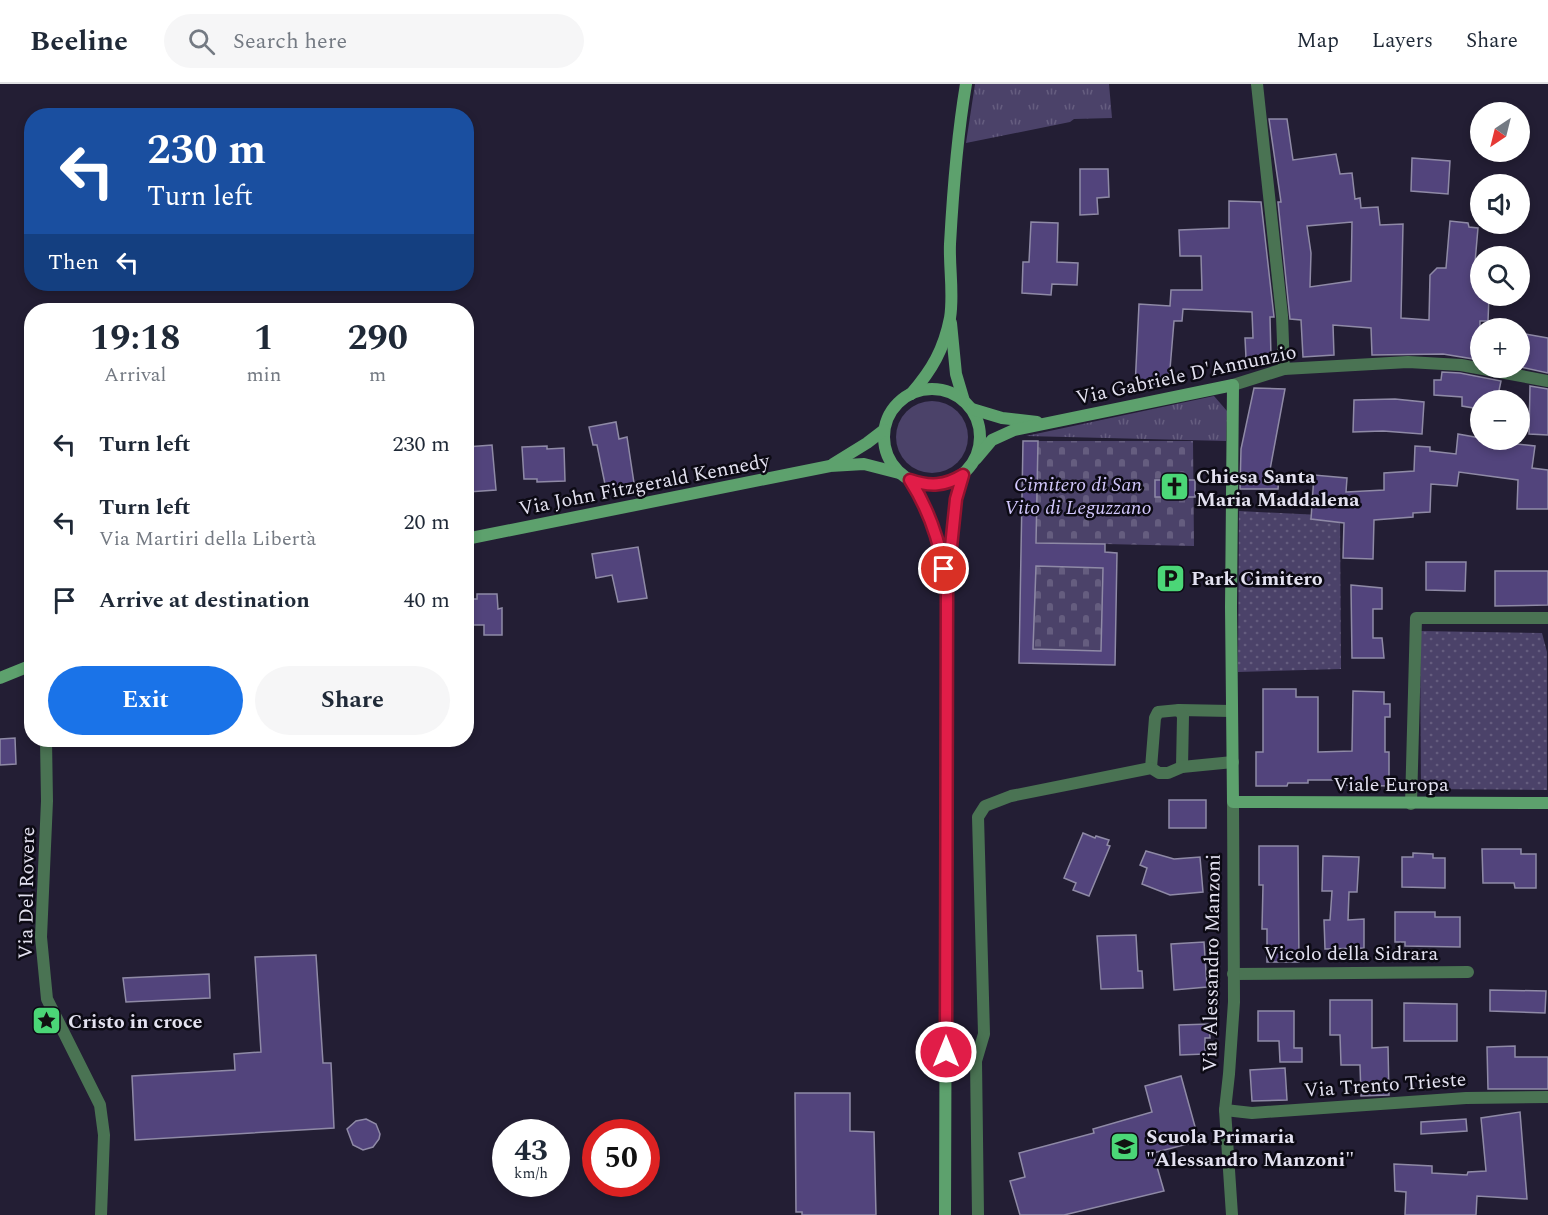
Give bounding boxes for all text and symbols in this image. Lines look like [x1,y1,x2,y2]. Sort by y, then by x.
search box [164,14,584,68]
text: Beeline [30,20,128,63]
icon: search [185,25,218,58]
text: Search here [233,25,347,58]
text: Map [1297,25,1339,57]
text: Layers [1372,25,1433,57]
text: Share [1466,25,1518,57]
north arrow [1470,102,1530,162]
map controls [1470,102,1530,450]
text: 230 m [147,119,266,182]
icon: left [48,132,126,210]
button: sound [1470,174,1530,234]
text: Turn left [147,176,253,218]
text: Then [48,246,99,279]
icon: left [111,246,144,279]
button: search [1470,246,1530,306]
text: 19:18 [90,311,180,366]
text: 1 [254,311,274,366]
text: 290 [347,311,408,366]
button: + [1470,318,1530,378]
street label: Via Gabriele D'Annunzio [1073,337,1299,413]
text: Arrival [104,360,166,390]
text: min [246,360,281,390]
text: m [369,360,386,390]
button: − [1470,390,1530,450]
icon: left [48,428,81,461]
text: Turn left [99,428,191,461]
text: 230 m [393,428,450,461]
street label: Via John Fitzgerald Kennedy [516,446,774,524]
place label: Chiesa Santa Maria Maddalena [1196,462,1360,515]
park label: Cimitero di San Vito di Leguzzano [1004,470,1152,523]
church icon: Chiesa Santa Maria Maddalena [1159,471,1191,503]
text: Turn left [99,491,191,524]
icon: left [48,506,81,539]
text: 20 m [404,506,450,539]
text: Via Martiri della Libertà [99,524,316,554]
pin [918,543,969,594]
icon: arrive [927,552,960,585]
parking icon: Park Cimitero [1154,562,1186,594]
place label: Park Cimitero [1191,564,1323,594]
icon: arrive [48,584,81,617]
text: Arrive at destination [99,584,310,617]
text: 40 m [404,584,450,617]
button: Exit [48,666,243,735]
button: Share [255,666,450,735]
street label: Viale Europa [1333,770,1449,800]
street label: Via Del Rovere [11,826,43,960]
street label: Via Alessandro Manzoni [1195,854,1229,1072]
street label: Vicolo della Sidrara [1264,939,1438,969]
place icon: Cristo in croce [31,1005,63,1037]
place label: Cristo in croce [68,1007,203,1037]
position arrow [914,1020,978,1084]
street label: Via Trento Trieste [1303,1064,1467,1106]
speed limit sign: 50 [582,1119,660,1197]
place label: Scuola Primaria "Alessandro Manzoni" [1146,1122,1354,1175]
text: 43 [514,1128,548,1174]
school or university icon: Scuola Primaria "Alessandro Manzoni" [1109,1131,1141,1163]
text: km/h [514,1162,548,1185]

